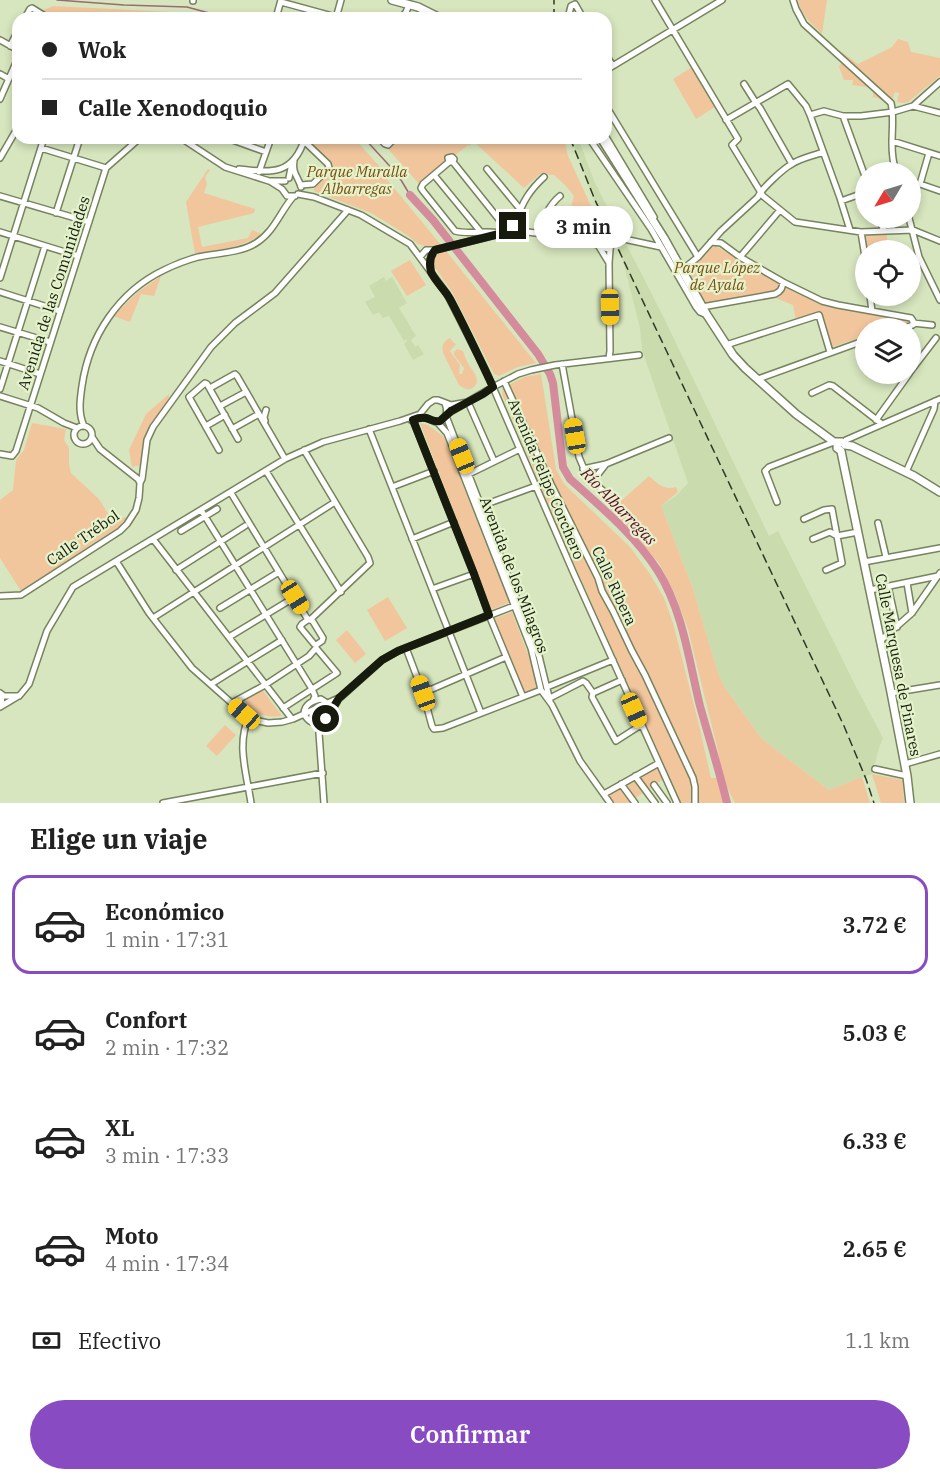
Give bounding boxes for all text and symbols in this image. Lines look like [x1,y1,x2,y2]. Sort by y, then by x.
text: Wok [78,35,126,64]
text: Calle Xenodoquio [78,93,267,122]
park label: Parque Muralla Albarregas [306,162,408,198]
north arrow [855,162,921,228]
map controls [855,162,921,384]
street label: Avenida de las Comunidades [13,193,94,392]
callout: 3 min [534,205,633,247]
route end [499,212,526,239]
text: 3 min [556,213,611,240]
button: locate [855,240,921,306]
park label: Parque López de Ayala [673,258,760,294]
car [601,289,619,325]
button: layers [855,318,921,384]
street label: Avenida Felipe Corchero [504,396,589,562]
car [563,417,587,455]
car [447,436,477,476]
water label: Río Albarregas [576,462,661,549]
street label: Avenida de los Milagros [476,494,553,656]
street label: Calle Trébol [43,506,123,570]
street label: Calle Ribera [588,543,641,628]
street label: Calle Marquesa de Pinares [871,572,926,758]
car [278,577,312,617]
car [408,673,438,713]
car [618,690,650,730]
car [225,695,263,733]
route start [312,705,339,732]
text: Elige un viaje [30,821,208,856]
text: Económico [105,897,224,926]
icon: car [33,898,87,952]
text: 3.72 € [843,910,907,939]
text: 1 min · 17:31 [105,926,229,953]
text: Confort [105,1005,187,1034]
icon: car [33,1006,87,1060]
text: 5.03 € [843,1018,907,1047]
text: 2 min · 17:32 [105,1034,229,1061]
text: XL [105,1113,135,1142]
icon: car [33,1114,87,1168]
text: 6.33 € [843,1126,907,1155]
text: 3 min · 17:33 [105,1142,229,1169]
text: Moto [105,1221,159,1250]
icon: car [33,1222,87,1276]
text: 2.65 € [843,1234,907,1263]
text: 4 min · 17:34 [105,1250,229,1277]
icon: cash [30,1324,63,1357]
text: Efectivo [78,1326,161,1355]
text: 1.1 km [845,1327,910,1354]
button: Confirmar [30,1400,910,1469]

